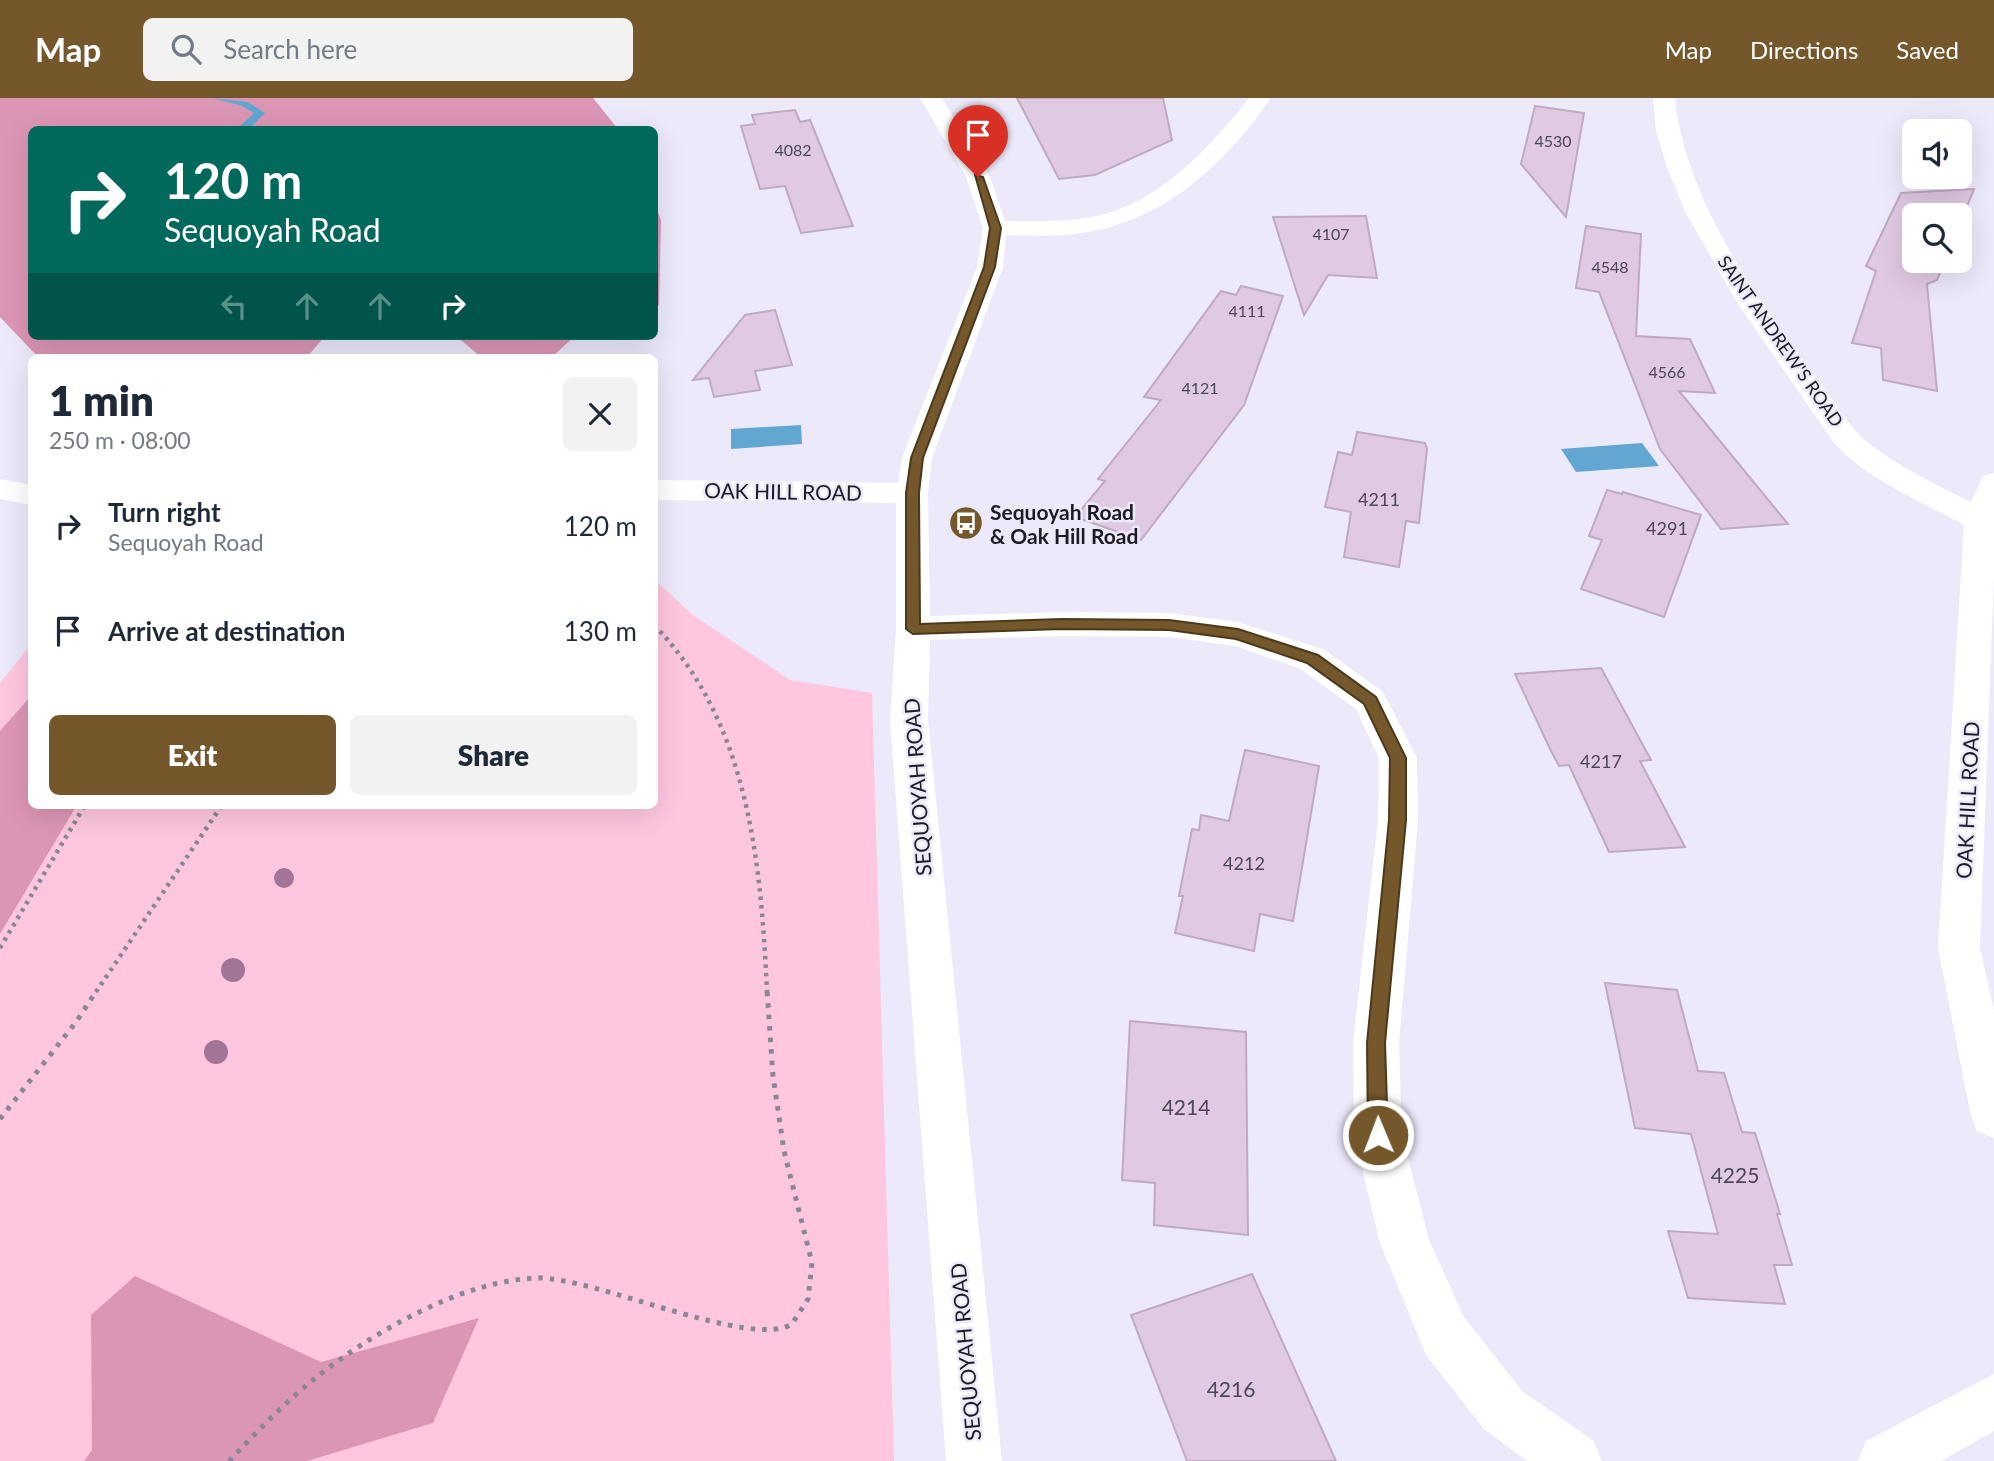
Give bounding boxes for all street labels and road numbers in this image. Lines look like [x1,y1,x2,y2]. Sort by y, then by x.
street label: SAINT ANDREW'S ROAD [1714,251,1848,431]
street label: OAK HILL ROAD [704,477,862,505]
street label: SEQUOYAH ROAD [898,697,936,877]
street label: OAK HILL ROAD [1950,721,1984,879]
street label: SEQUOYAH ROAD [945,1262,985,1442]

